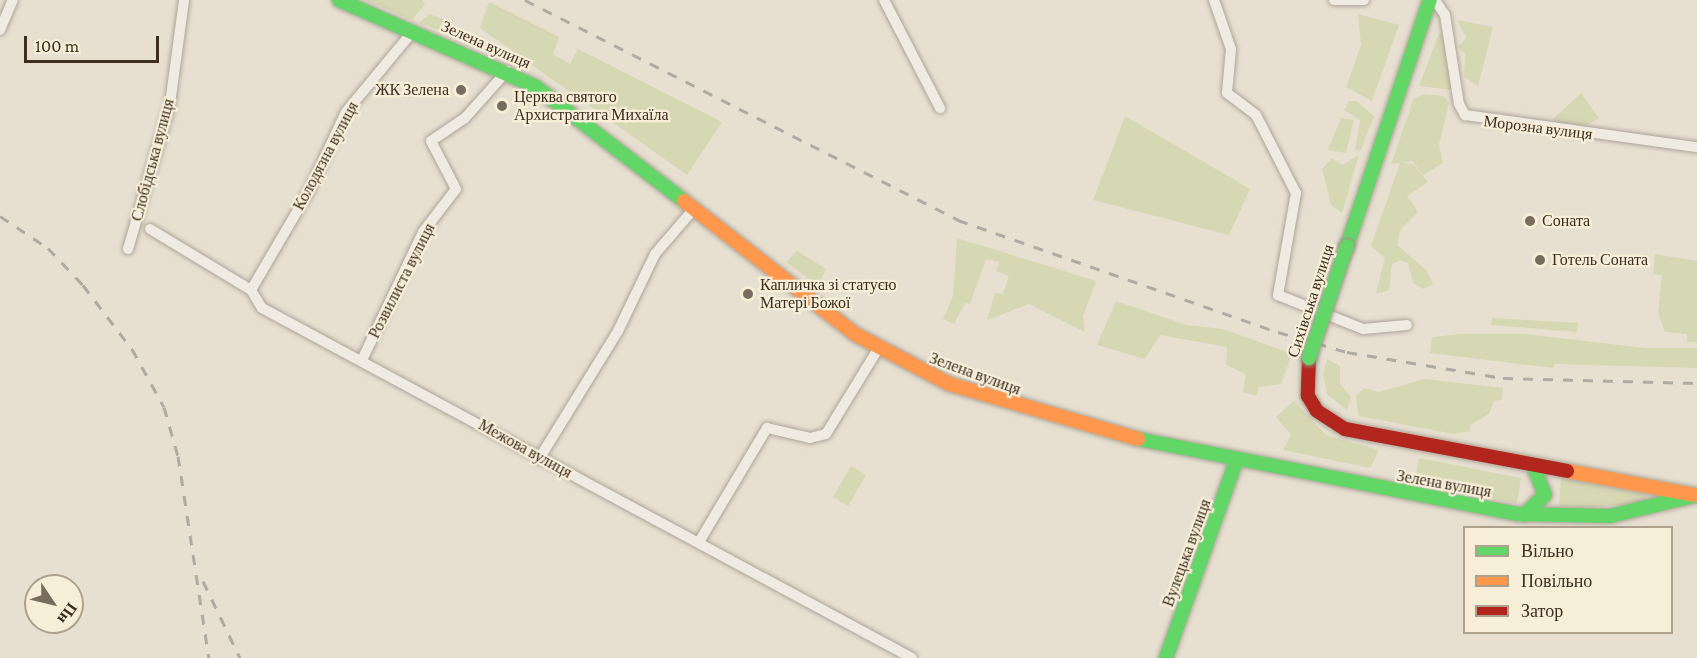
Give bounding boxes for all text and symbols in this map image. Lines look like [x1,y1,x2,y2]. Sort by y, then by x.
street label: Зелена вулиця [438,17,534,73]
scale bar [27,24,162,62]
text: 100 m [35,36,79,56]
place label: ЖК Зелена [375,80,449,100]
marker: ЖК Зелена [454,83,468,97]
place label: Церква святого Архистратига Михаїла [514,87,669,125]
street label: Слобідська вулиця [127,97,179,223]
street label: Колодязна вулиця [289,98,363,214]
marker: Церква святого Архистратига Михаїла [495,99,509,113]
street label: Морозна вулиця [1482,112,1594,144]
place label: Соната [1542,211,1590,231]
marker: Соната [1523,214,1537,228]
street label: Розвилиста вулиця [365,220,439,342]
street label: Сихівська вулиця [1284,242,1338,360]
place label: Готель Соната [1552,250,1648,270]
marker: Готель Соната [1533,253,1547,267]
place label: Капличка зі статуєю Матері Божої [760,275,896,313]
marker: Капличка зі статуєю Матері Божої [741,287,755,301]
street label: Зелена вулиця [927,349,1023,399]
street label: Межова вулиця [475,415,575,483]
street label: Зелена вулиця [1395,466,1493,502]
street label: Вулецька вулиця [1159,497,1215,609]
legend [1463,526,1673,634]
text: Вільно [1521,541,1574,561]
text: Повільно [1521,571,1592,591]
north arrow [24,574,84,634]
text: Пн [54,600,81,627]
text: Затор [1521,601,1563,621]

